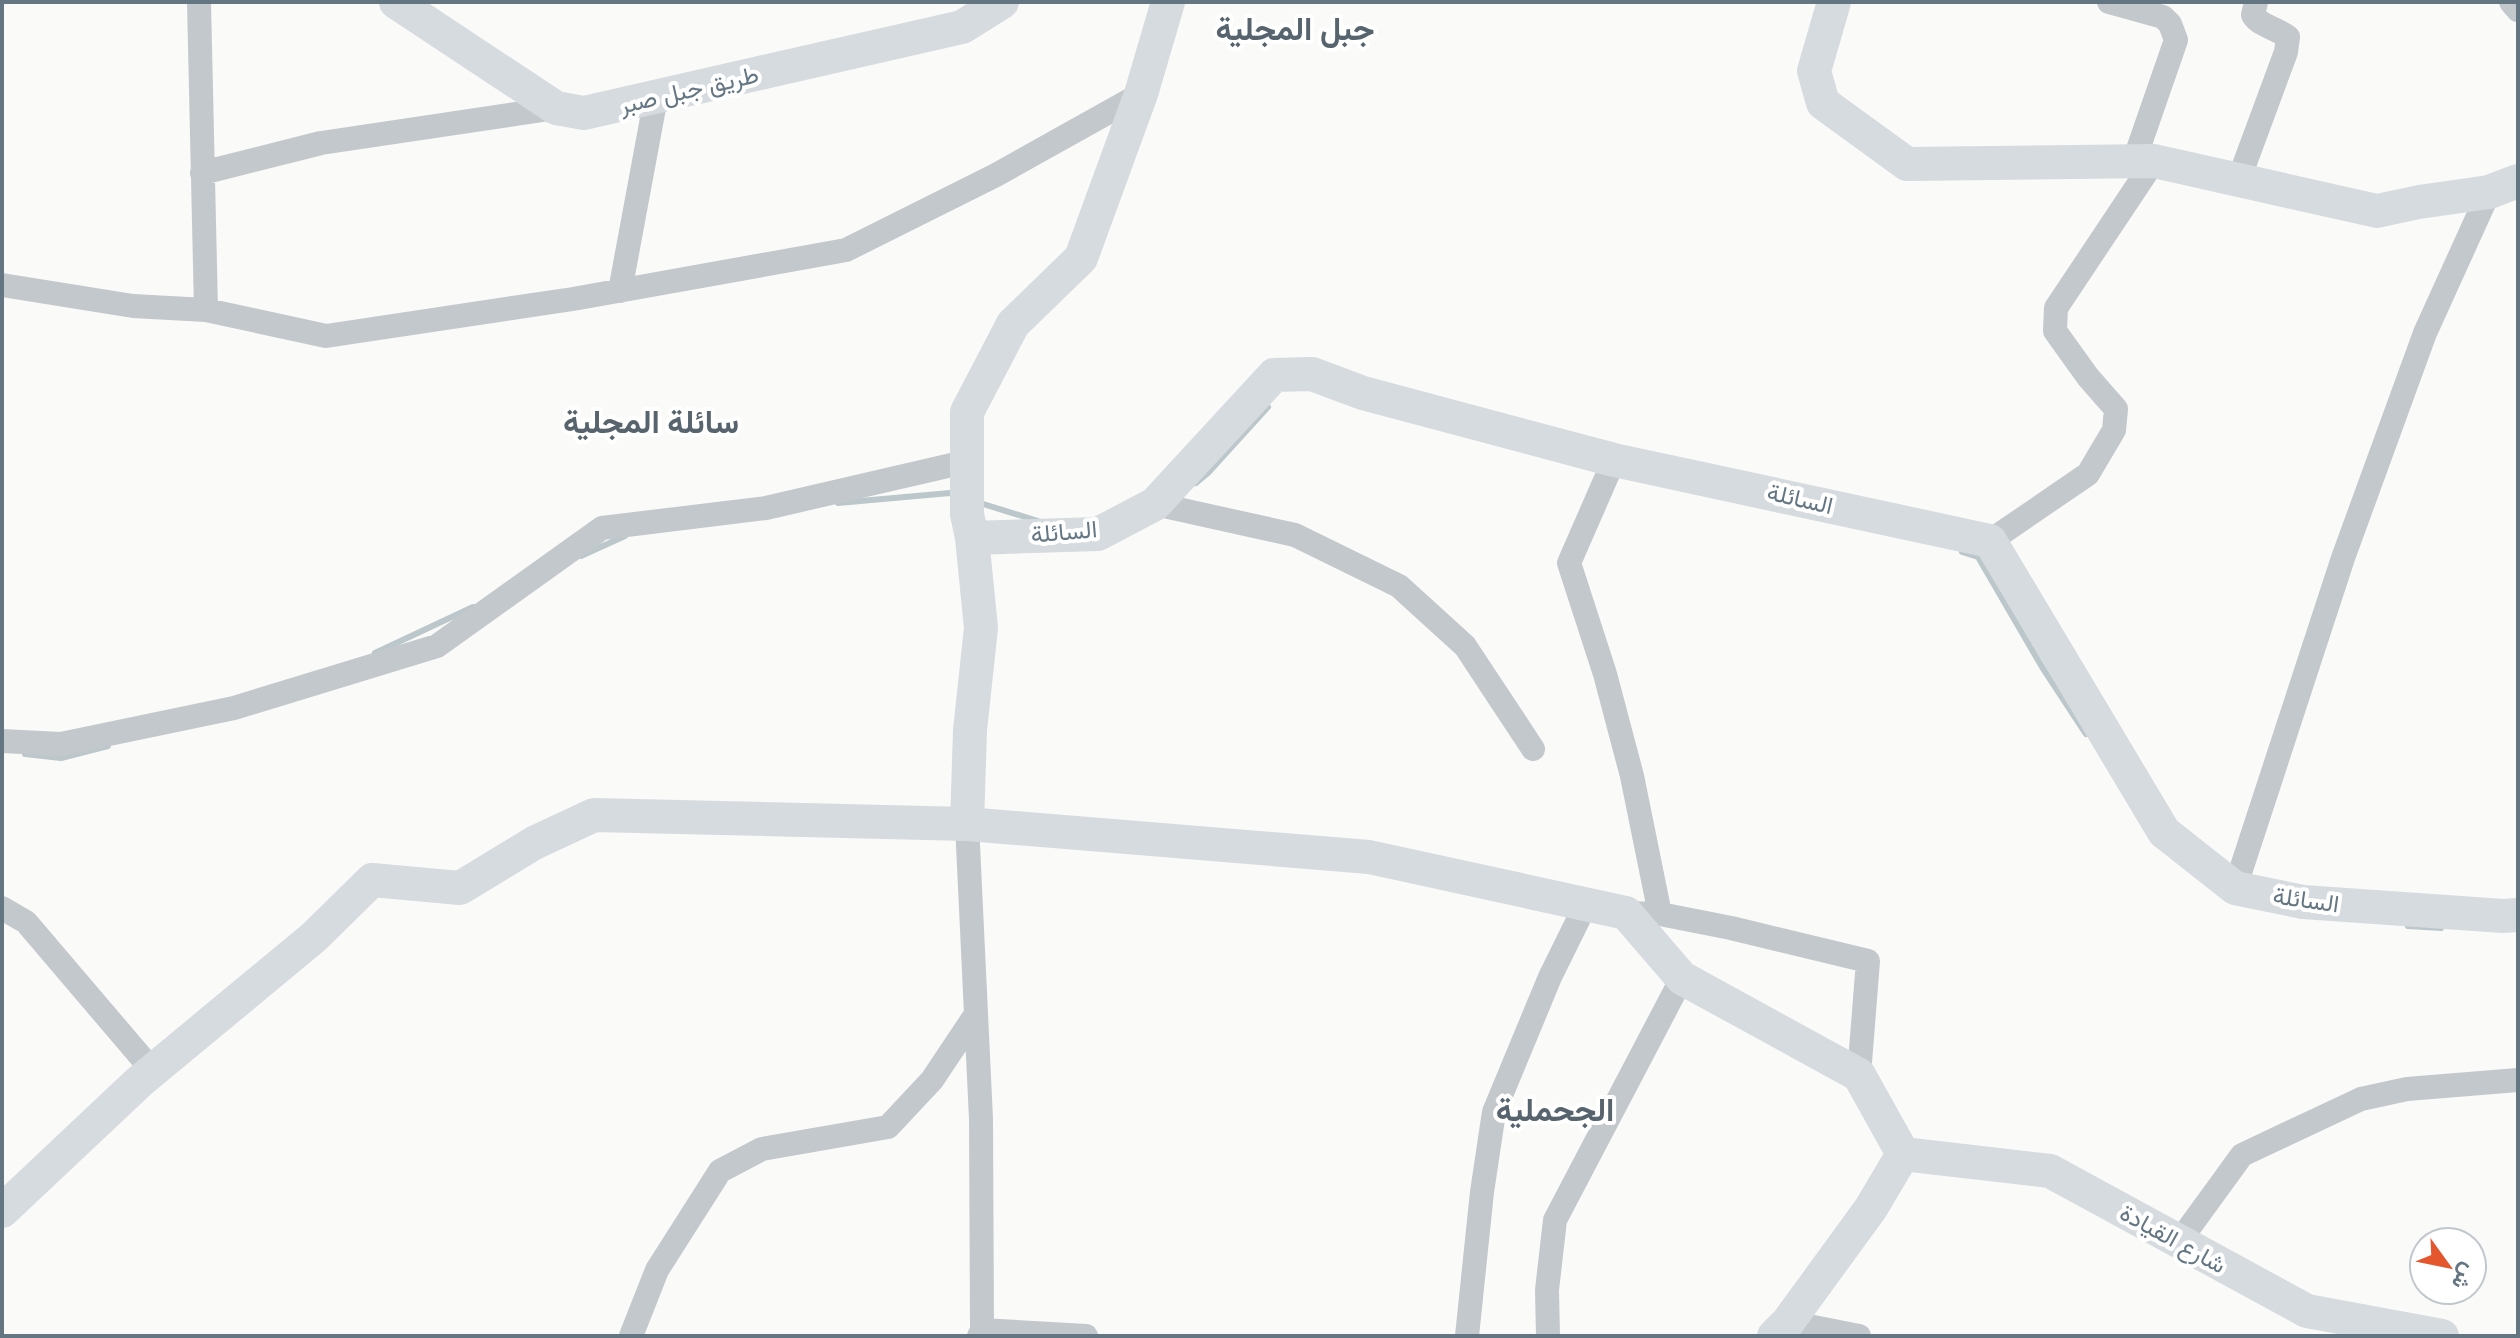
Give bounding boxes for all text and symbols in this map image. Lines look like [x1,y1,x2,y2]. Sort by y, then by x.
district label: جبل المجلية [1215,8,1375,50]
street label: طريق جبل صبر [615,58,761,121]
district label: سائلة المجلية [563,401,739,443]
street label: السائلة [1764,476,1836,521]
street label: السائلة [1029,513,1098,550]
street label: السائلة [2271,880,2341,919]
district label: الجحملية [1496,1089,1614,1131]
street label: شارع القيادة [2114,1197,2232,1281]
north arrow [2408,1226,2488,1306]
text: ش [2445,1258,2484,1296]

